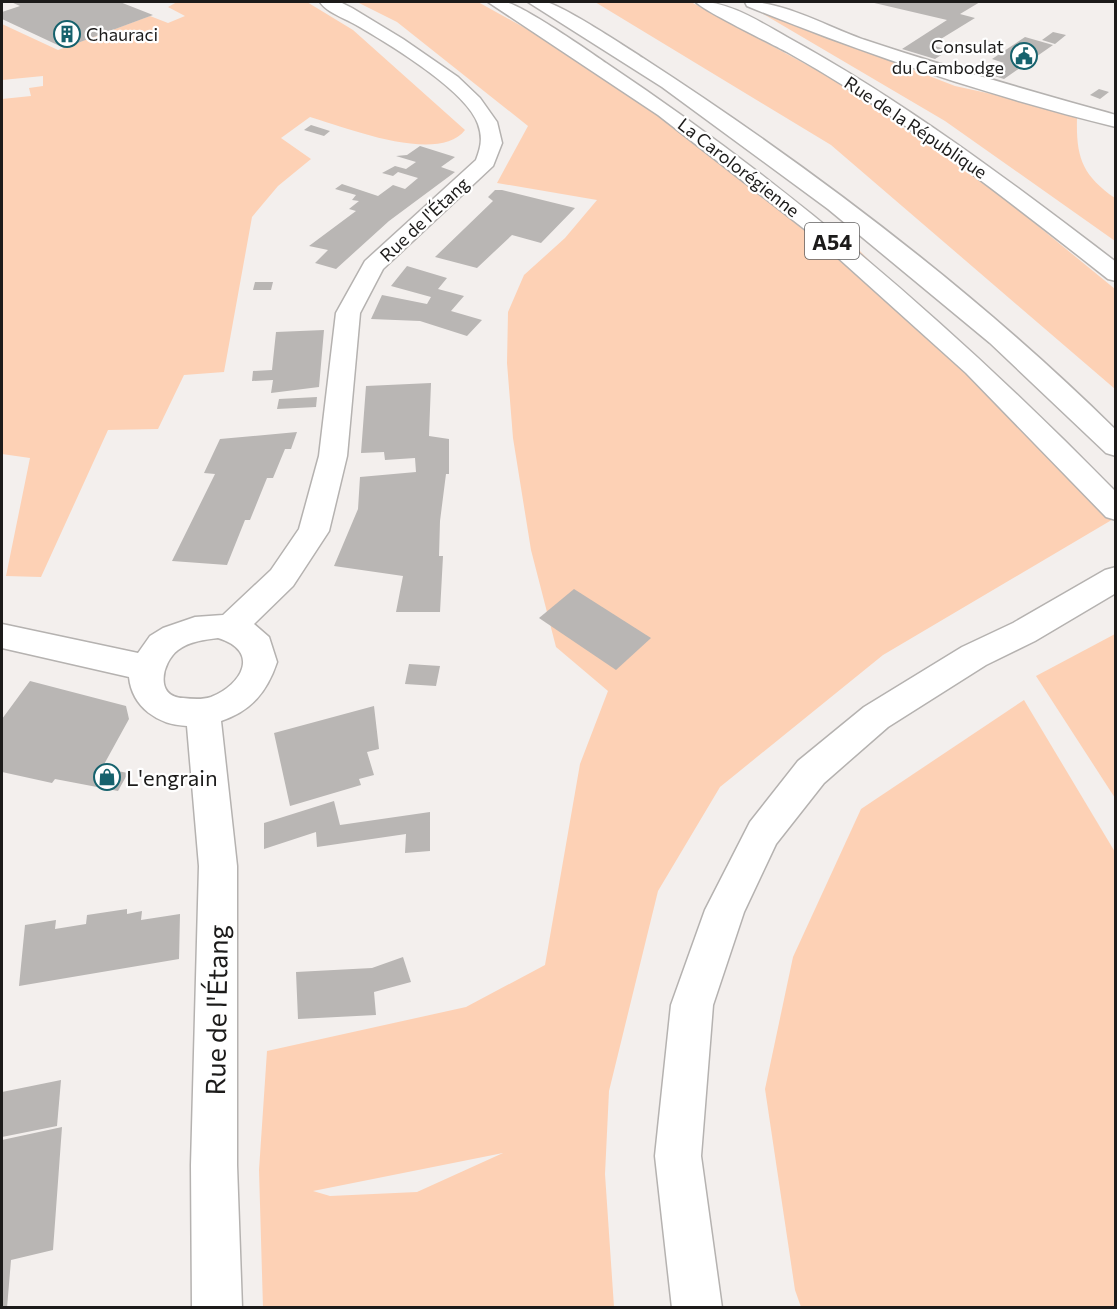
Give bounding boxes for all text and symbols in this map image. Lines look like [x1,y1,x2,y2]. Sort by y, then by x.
building icon: Chauraci [52,19,82,49]
place label: Chauraci [86,23,158,45]
place label: Consulat du Cambodge [892,35,1004,78]
public building icon: Consulat du Cambodge [1009,41,1039,71]
street label: Rue de la République [840,71,992,183]
street label: La Carolorégienne [674,113,804,221]
street label: Rue de l'Étang [375,172,473,266]
road number: A54 [805,223,859,259]
shop icon: L'engrain [92,762,122,792]
place label: L'engrain [126,764,218,791]
street label: Rue de l'Étang [198,924,234,1096]

